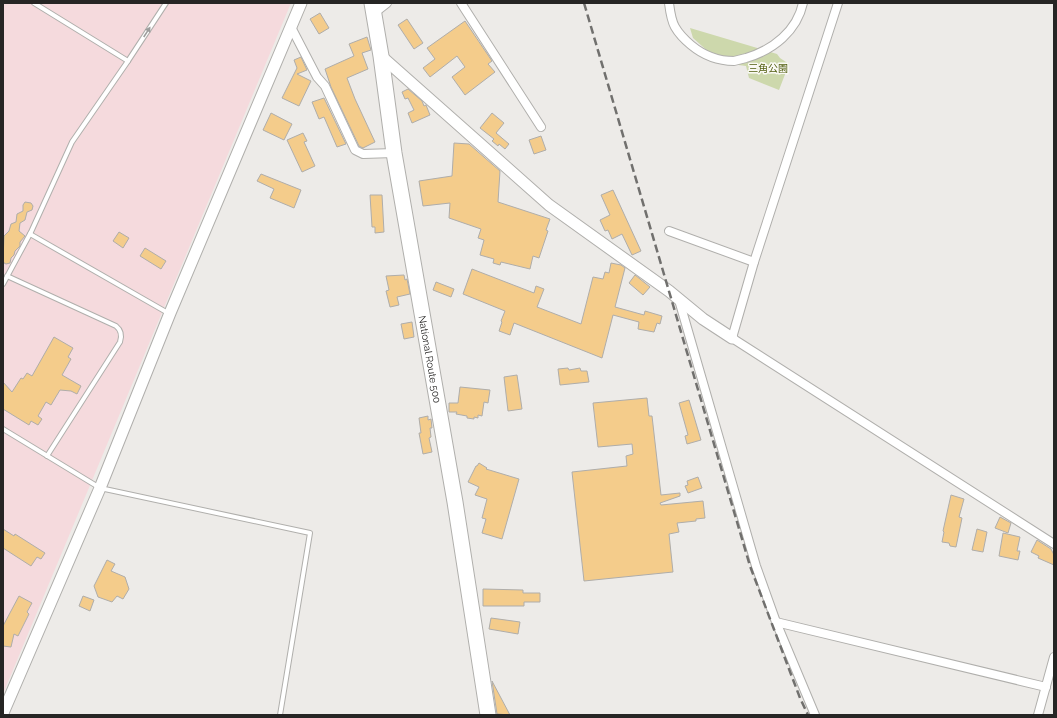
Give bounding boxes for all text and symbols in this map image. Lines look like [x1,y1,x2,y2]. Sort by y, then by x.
one-way arrow [143,27,151,37]
park label: 三角公園 [748,63,788,74]
street label: National Route 500 [417,315,443,404]

